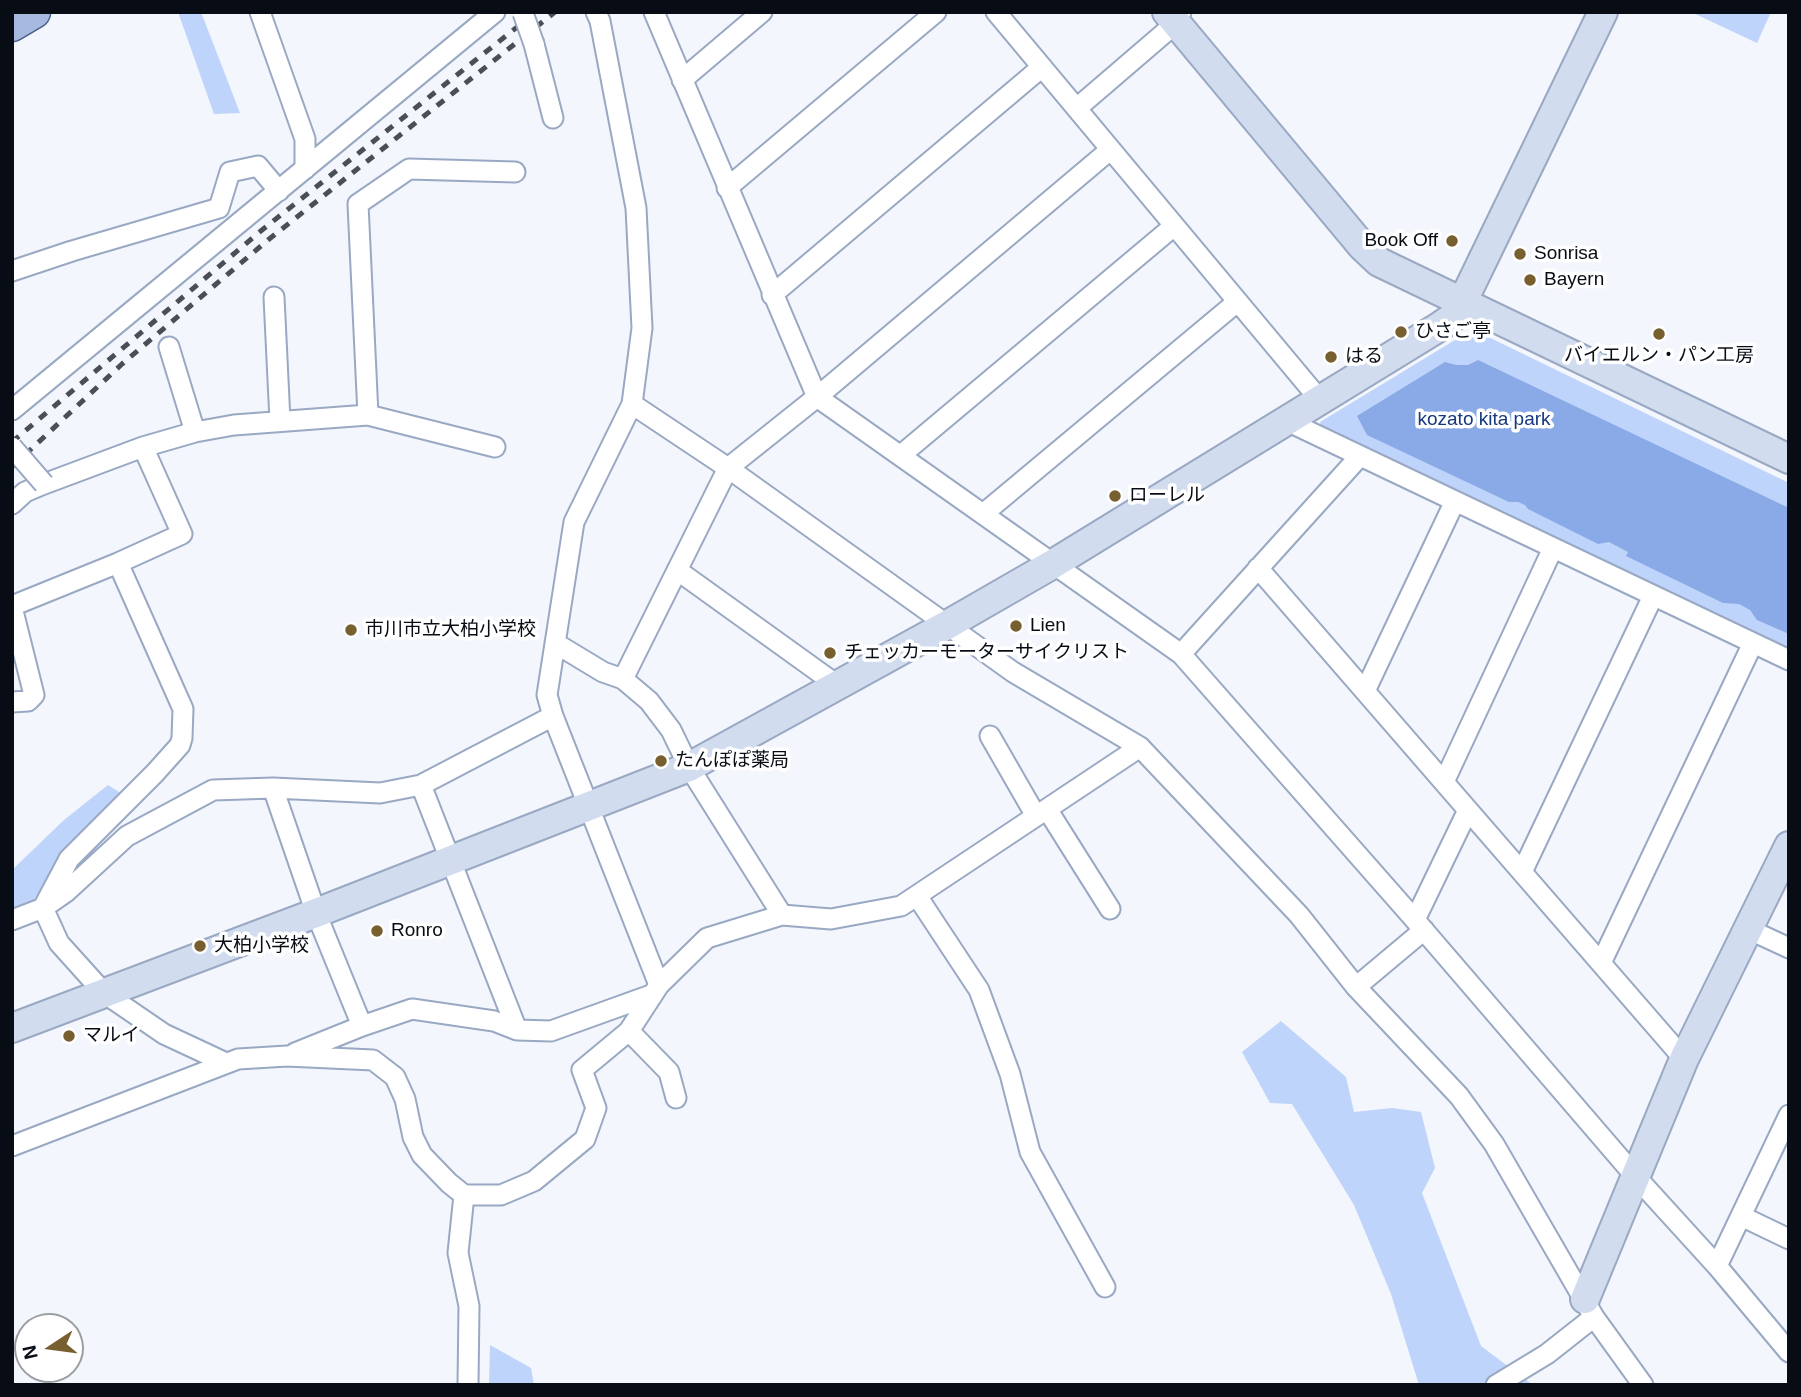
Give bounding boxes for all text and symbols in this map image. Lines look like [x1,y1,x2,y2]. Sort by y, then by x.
place label: Book Off [1364,230,1438,252]
marker: Book Off [1444,233,1460,249]
place label: Sonrisa [1534,243,1598,265]
marker: Sonrisa [1512,246,1528,262]
place label: Bayern [1544,269,1604,291]
marker: Bayern [1522,272,1538,288]
place label: ひさご亭 [1415,321,1491,343]
marker: ひさご亭 [1393,324,1409,340]
marker: バイエルン・パン工房 [1651,326,1667,342]
place label: バイエルン・パン工房 [1564,345,1754,367]
place label: はる [1345,346,1383,368]
marker: はる [1323,349,1339,365]
park label: kozato kita park [1417,409,1551,431]
place label: ローレル [1129,485,1205,507]
marker: ローレル [1107,488,1123,504]
place label: Lien [1030,615,1066,637]
marker: Lien [1008,618,1024,634]
place label: 市川市立大柏小学校 [365,619,536,641]
marker: 市川市立大柏小学校 [343,622,359,638]
place label: チェッカーモーターサイクリスト [844,642,1129,664]
marker: チェッカーモーターサイクリスト [822,645,838,661]
place label: たんぽぽ薬局 [675,750,789,772]
marker: たんぽぽ薬局 [653,753,669,769]
place label: Ronro [391,920,443,942]
marker: Ronro [369,923,385,939]
place label: 大柏小学校 [214,935,309,957]
marker: 大柏小学校 [192,938,208,954]
place label: マルイ [83,1025,140,1047]
marker: マルイ [61,1028,77,1044]
north arrow [14,1313,84,1383]
text: N [18,1343,42,1361]

